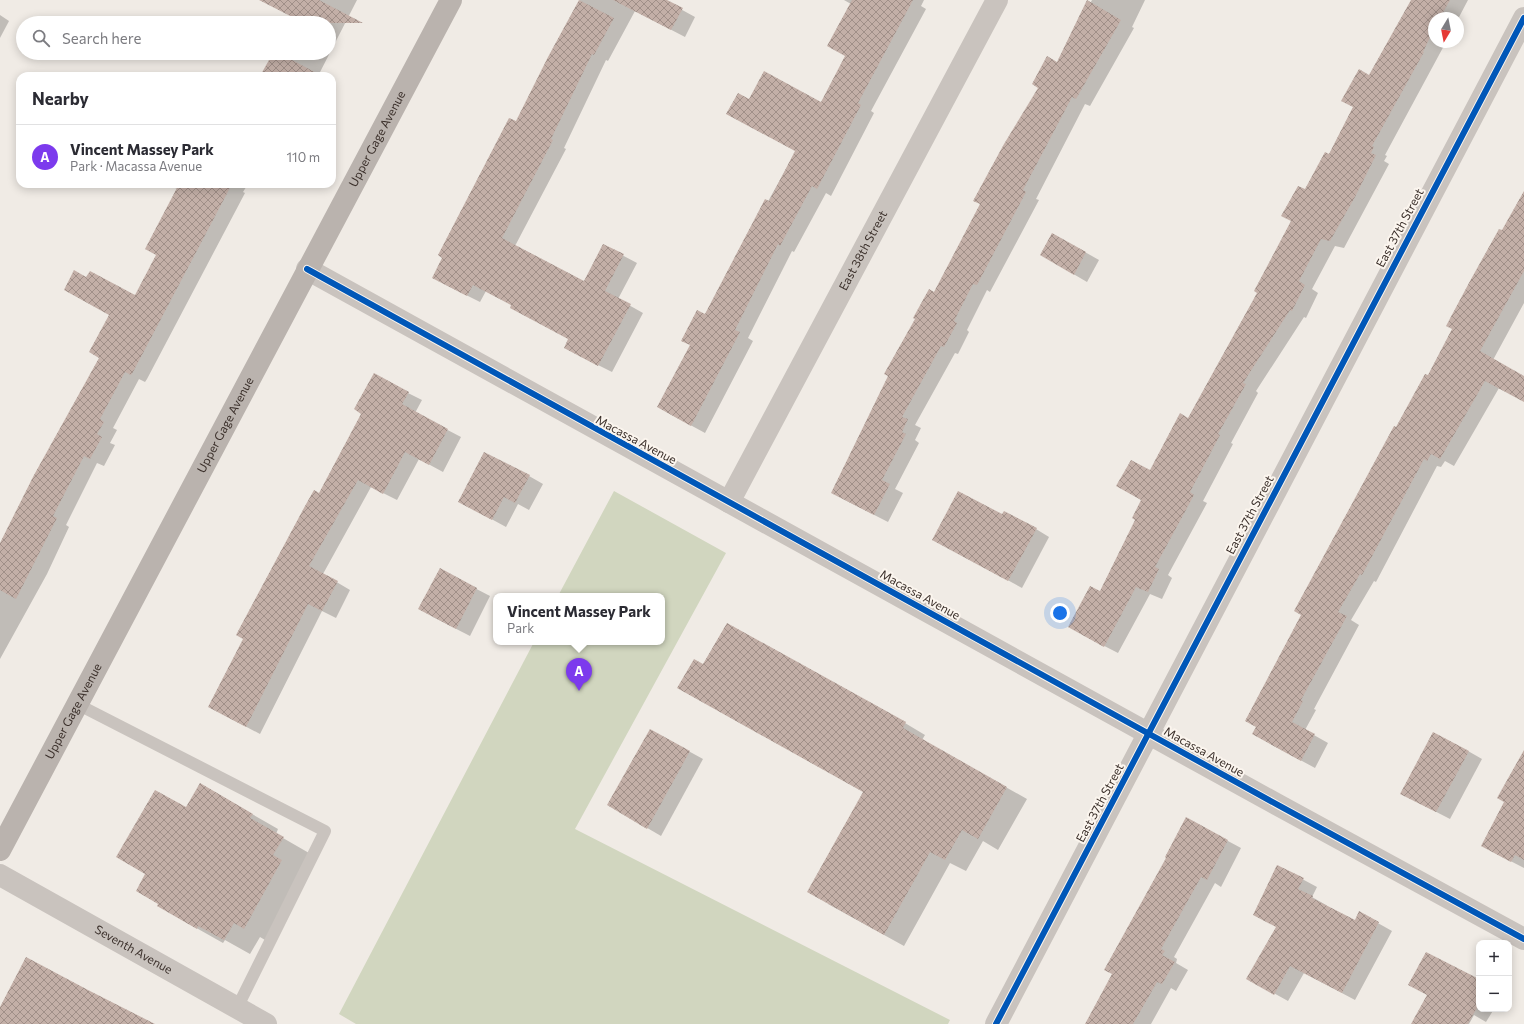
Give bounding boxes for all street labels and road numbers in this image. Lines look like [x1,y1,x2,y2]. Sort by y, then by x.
street label: Upper Gage Avenue [345,88,408,189]
street label: East 37th Street [1372,186,1426,269]
street label: East 38th Street [835,208,889,292]
street label: Upper Gage Avenue [193,374,256,475]
street label: Macassa Avenue [594,412,679,466]
street label: East 37th Street [1222,473,1276,556]
street label: Macassa Avenue [878,566,963,622]
street label: Upper Gage Avenue [42,660,104,761]
street label: Macassa Avenue [1162,723,1247,779]
street label: East 37th Street [1072,761,1126,844]
street label: Seventh Avenue [93,922,175,976]

